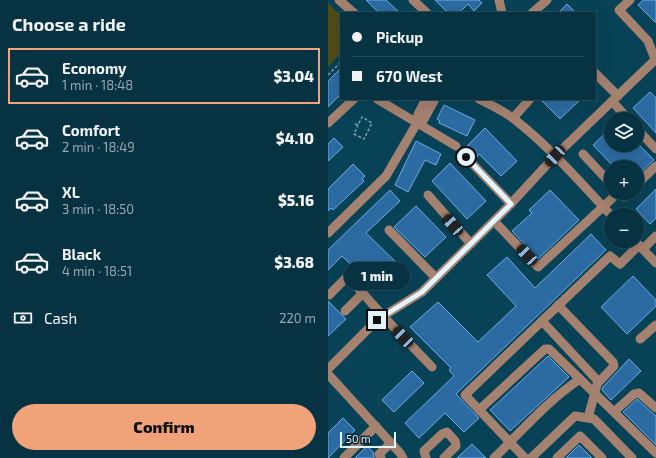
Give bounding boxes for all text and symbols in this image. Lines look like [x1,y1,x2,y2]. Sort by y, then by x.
text: Choose a ride [12,13,126,35]
text: Pickup [376,28,423,46]
icon: car [14,58,50,94]
text: Economy [62,59,127,77]
text: $3.04 [273,67,314,85]
text: 670 West [376,67,442,85]
text: 1 min · 18:48 [62,77,133,93]
map controls [604,112,644,248]
button: layers [604,112,644,152]
icon: car [14,120,50,156]
text: Comfort [62,121,120,139]
text: $4.10 [276,129,314,147]
text: 2 min · 18:49 [62,139,135,155]
car [542,143,568,169]
route start [457,148,475,166]
button: + [604,160,644,200]
icon: car [14,182,50,218]
text: XL [62,183,80,201]
text: $5.16 [278,191,314,209]
text: 3 min · 18:50 [62,201,134,217]
button: − [604,208,644,248]
car [441,212,465,238]
car [514,242,540,268]
icon: car [14,244,50,280]
text: Black [62,245,101,263]
text: $3.68 [274,253,314,271]
callout: 1 min [344,262,410,290]
text: 4 min · 18:51 [62,263,132,279]
text: 1 min [361,268,393,284]
icon: cash [12,307,34,329]
text: Cash [44,309,77,327]
text: 220 m [279,310,316,326]
route end [368,311,386,329]
car [390,324,416,350]
button: Confirm [12,404,316,450]
scale bar [340,430,396,449]
text: 50 m [346,432,371,445]

